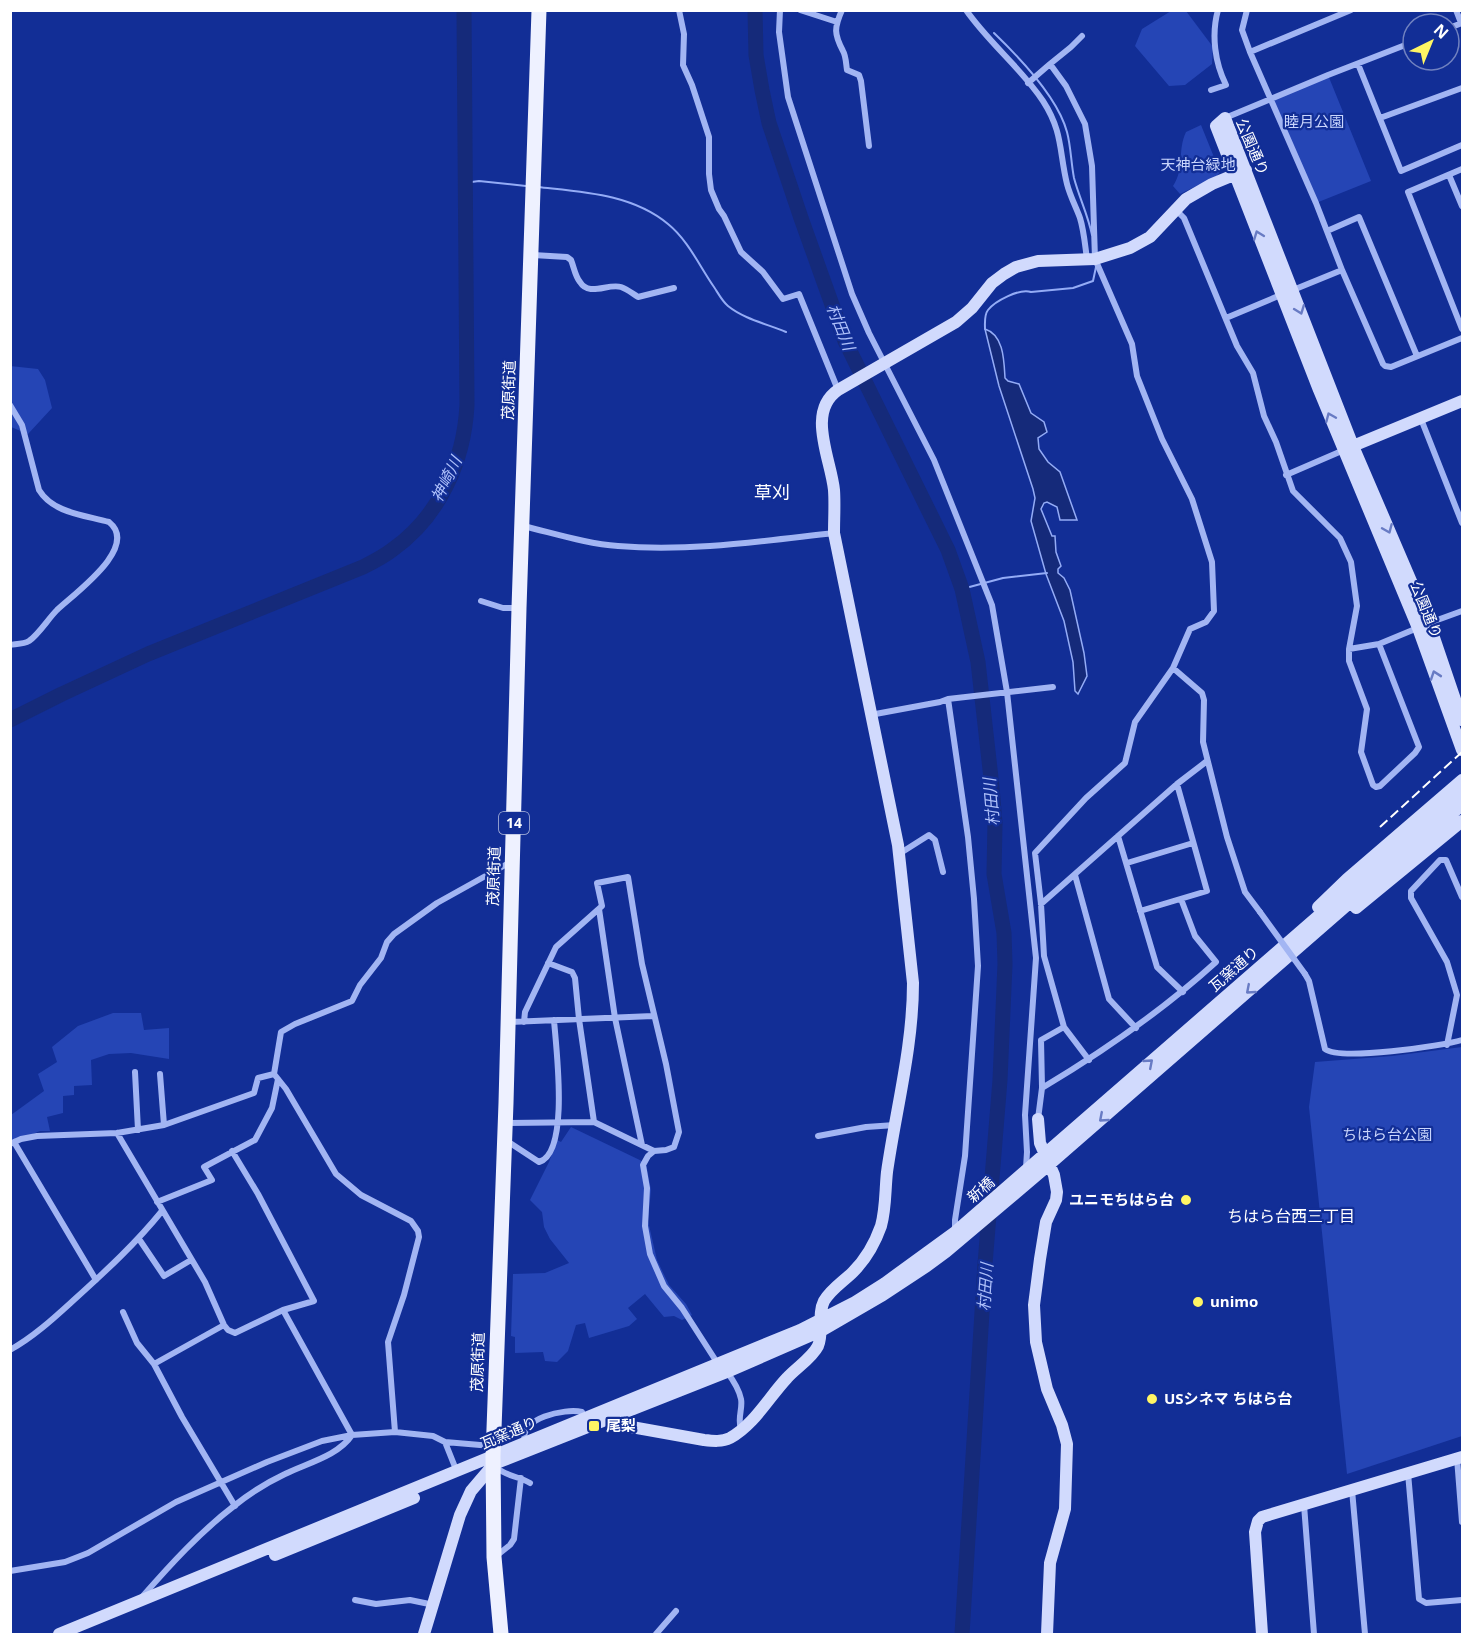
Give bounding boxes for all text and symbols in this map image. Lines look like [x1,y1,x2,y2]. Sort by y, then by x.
north arrow [1401,12,1461,72]
text: N [1429,19,1453,44]
park label: 睦月公園 [1284,111,1344,131]
street label: 公園通り [1232,115,1274,178]
park label: 天神台緑地 [1160,154,1236,174]
one-way arrow [1253,230,1265,241]
water label: 村田川 [822,301,861,355]
one-way arrow [1293,303,1305,314]
street label: 茂原街道 [497,360,519,420]
one-way arrow [1325,412,1337,423]
water label: 神崎川 [426,451,467,505]
district label: 草刈 [754,480,790,504]
one-way arrow [1381,523,1393,534]
street label: 公園通り [1406,578,1447,641]
one-way arrow [1429,670,1442,681]
water label: 村田川 [978,775,1004,827]
road number: 14 [499,812,529,834]
street label: 茂原街道 [482,846,504,906]
street label: 瓦窯通り [1204,941,1263,995]
one-way arrow [1246,983,1257,994]
one-way arrow [1142,1059,1153,1070]
one-way arrow [1099,1111,1110,1122]
park label: ちはら台公園 [1342,1124,1432,1144]
street label: 新橋 [962,1172,998,1207]
place label: ユニモちはら台 [1069,1189,1174,1209]
marker: ユニモちはら台 [1179,1193,1193,1207]
district label: ちはら台西三丁目 [1227,1205,1355,1227]
water label: 村田川 [972,1260,998,1312]
place label: unimo [1210,1291,1258,1311]
marker: unimo [1191,1295,1205,1309]
street label: 茂原街道 [466,1332,488,1392]
place label: USシネマ ちはら台 [1164,1388,1293,1408]
marker: USシネマ ちはら台 [1145,1392,1159,1406]
street label: 瓦窯通り [477,1411,540,1453]
place label: 尾梨 [606,1415,636,1435]
marker: 尾梨 [587,1419,601,1433]

